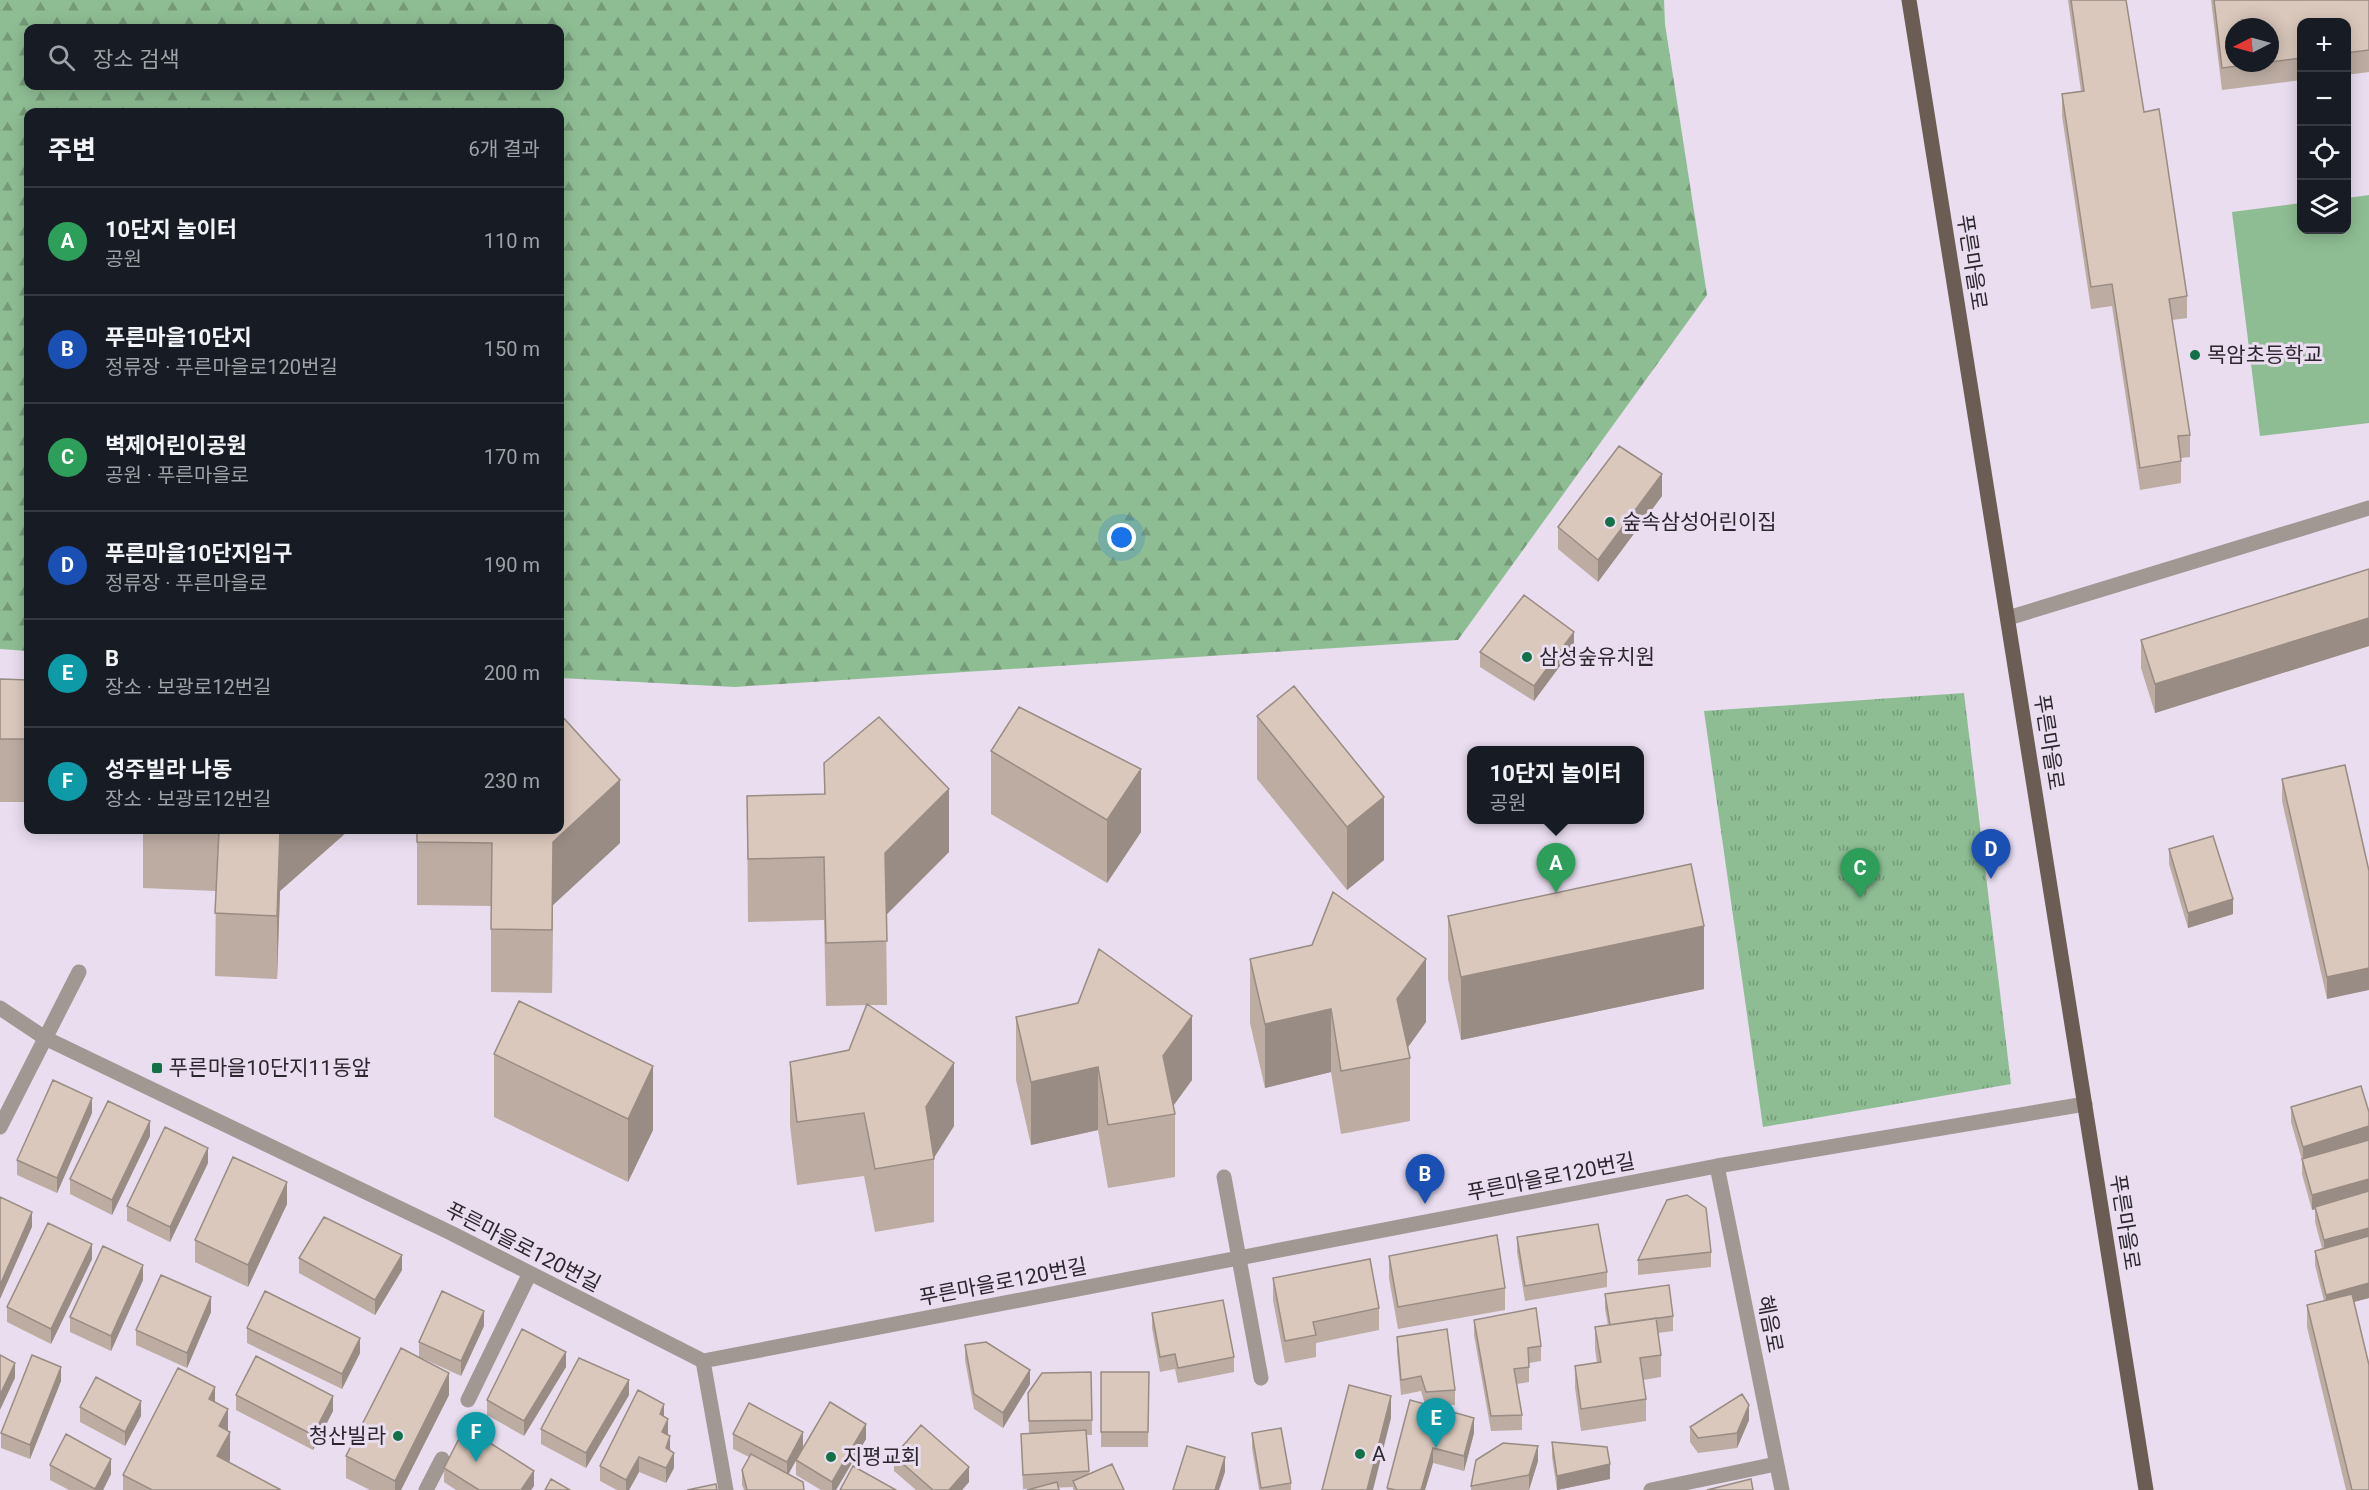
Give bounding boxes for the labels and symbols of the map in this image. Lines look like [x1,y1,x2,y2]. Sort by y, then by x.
north arrow [2225,18,2279,72]
street label: 푸른마을로 [1953,212,1991,312]
place label: 목암초등학교 [2207,343,2323,367]
marker: 목암초등학교 [2188,348,2202,362]
place label: 숲속삼성어린이집 [1622,510,1777,534]
marker: 숲속삼성어린이집 [1603,515,1617,529]
your location [1107,523,1136,552]
place label: 삼성숲유치원 [1539,645,1655,669]
marker: 삼성숲유치원 [1520,650,1534,664]
street label: 푸른마을로 [2030,692,2068,792]
pin: D [1972,830,2010,879]
pin: A [1536,844,1576,893]
pin: C [1840,848,1880,898]
place label: 푸른마을10단지11동앞 [169,1056,371,1080]
marker: 푸른마을10단지11동앞 [150,1061,164,1075]
street label: 푸른마을로120번길 [1465,1149,1637,1205]
pin: B [1406,1154,1444,1204]
street label: 푸른마을로 [2106,1172,2144,1272]
street label: 푸른마을로120번길 [442,1198,604,1296]
street label: 푸른마을로120번길 [917,1254,1089,1310]
street label: 혜음로 [1753,1293,1787,1355]
pin: E [1416,1398,1456,1448]
pin: F [456,1412,496,1462]
place label: 청산빌라 [309,1424,386,1448]
marker: 청산빌라 [391,1429,405,1443]
place label: A [1372,1442,1386,1466]
place label: 지평교회 [843,1445,920,1469]
marker: A [1353,1447,1367,1461]
marker: 지평교회 [824,1450,838,1464]

